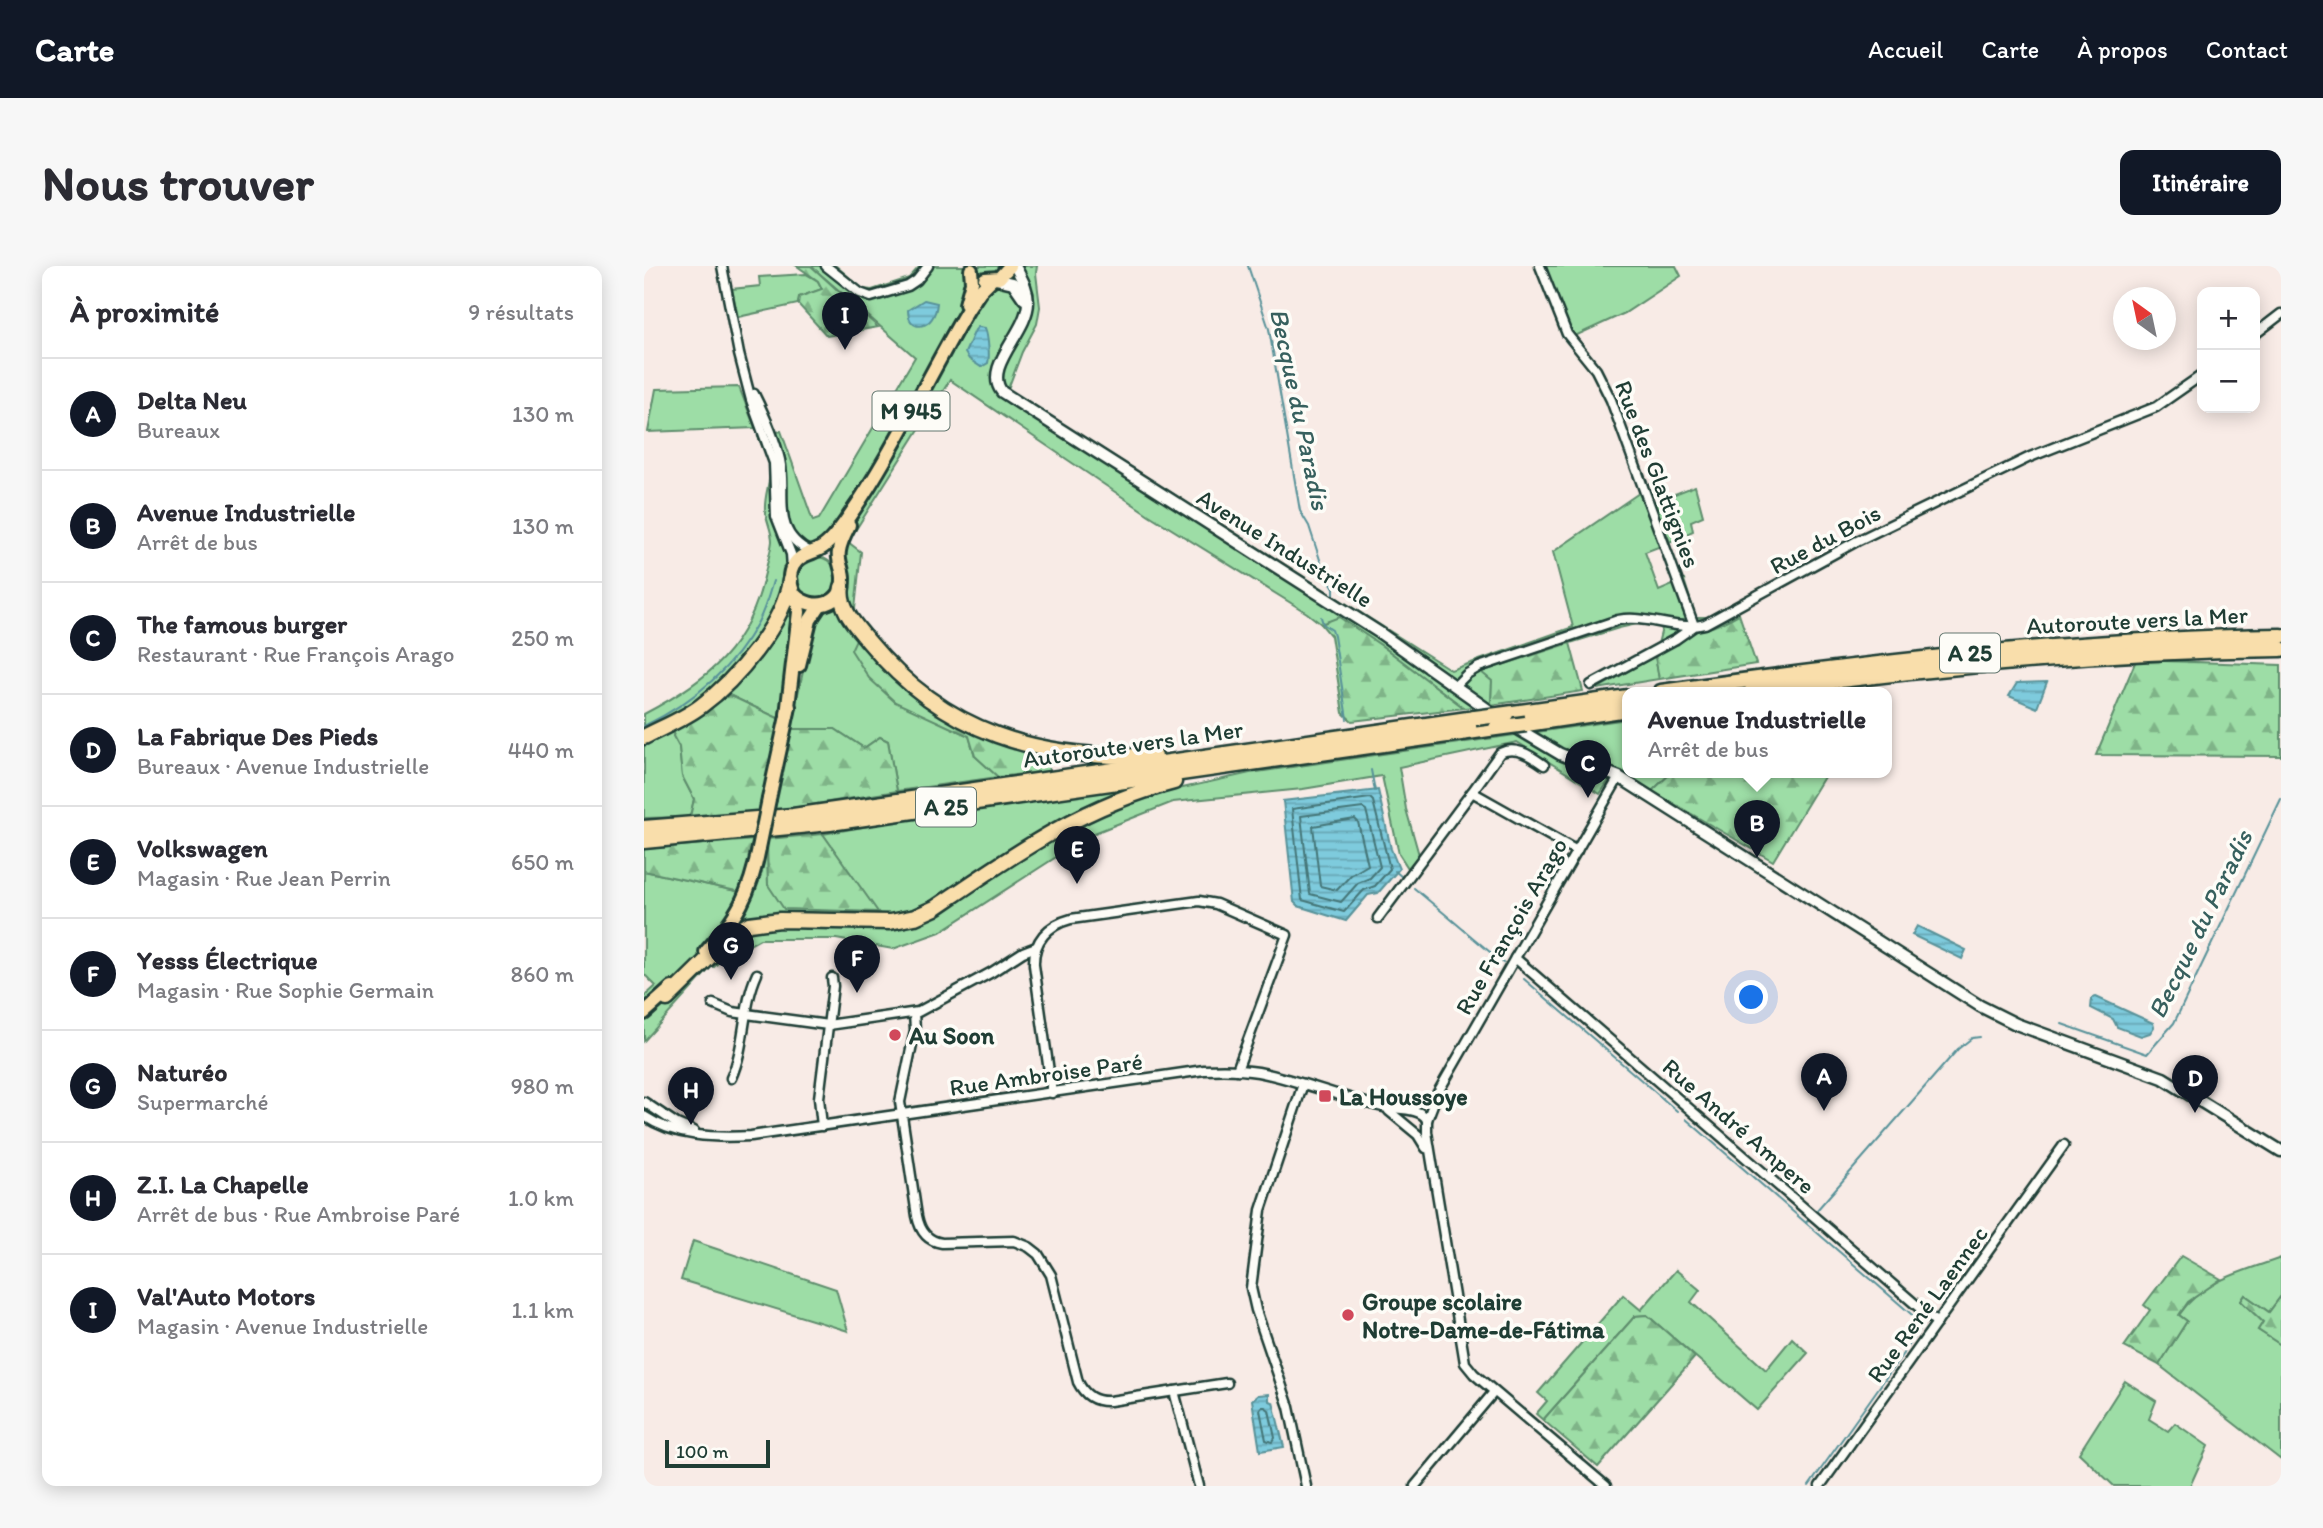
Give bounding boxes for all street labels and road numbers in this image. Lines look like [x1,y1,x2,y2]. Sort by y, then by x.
street label: Rue des Glattignies [1609,376,1707,572]
road number: M 945 [873,392,950,430]
street label: Avenue Industrielle [1192,482,1378,614]
street label: Rue du Bois [1765,498,1885,580]
street label: Autoroute vers la Mer [2025,600,2249,640]
road number: A 25 [1940,634,2000,672]
street label: Autoroute vers la Mer [1021,714,1245,774]
road number: A 25 [916,788,976,827]
street label: Rue François Arago [1449,832,1573,1020]
street label: Rue Ambroise Paré [948,1046,1144,1102]
street label: Rue André Ampere [1657,1052,1821,1200]
street label: Rue René Laennec [1860,1220,1994,1388]

